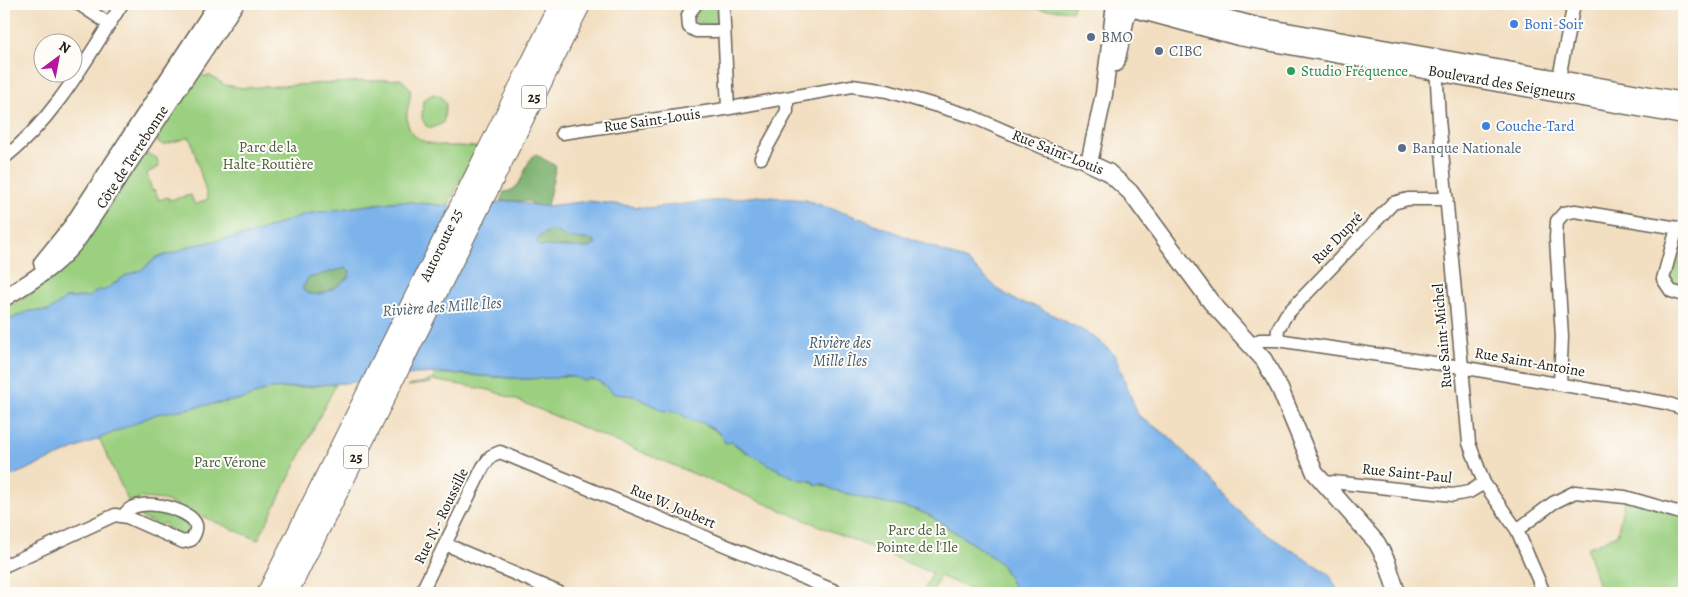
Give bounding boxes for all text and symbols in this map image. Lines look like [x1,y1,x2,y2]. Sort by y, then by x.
place label: Boni-Soir [1524,14,1584,34]
marker: Boni-Soir [1508,18,1520,30]
place label: BMO [1101,27,1133,47]
marker: BMO [1085,31,1097,43]
north arrow [32,32,82,82]
text: N [55,37,74,58]
place label: CIBC [1169,41,1202,61]
marker: CIBC [1153,45,1165,57]
street label: Boulevard des Seigneurs [1427,60,1577,106]
place label: Studio Fréquence [1301,61,1408,81]
marker: Studio Fréquence [1285,65,1297,77]
road number: 25 [522,85,546,108]
street label: Côte de Terrebonne [91,101,173,212]
street label: Rue Saint-Louis [602,103,702,137]
place label: Couche-Tard [1496,116,1575,136]
marker: Couche-Tard [1480,120,1492,132]
street label: Rue Saint-Louis [1009,125,1107,179]
park label: Parc de la Halte-Routière [222,137,314,174]
place label: Banque Nationale [1412,138,1522,158]
marker: Banque Nationale [1396,142,1408,154]
street label: Autoroute 25 [414,205,467,286]
street label: Rue Dupré [1307,207,1367,268]
street label: Rue Saint-Michel [1427,282,1457,389]
water label: Rivière des Mille Îles [382,292,503,322]
water label: Rivière des Mille Îles [809,332,872,372]
street label: Rue Saint-Antoine [1473,342,1587,382]
road number: 25 [344,446,368,468]
park label: Parc Vérone [194,452,267,472]
street label: Rue Saint-Paul [1361,458,1453,488]
street label: Rue N.- Roussille [409,464,473,567]
street label: Rue W. Joubert [627,479,719,533]
park label: Parc de la Pointe de l'Ile [876,520,958,557]

